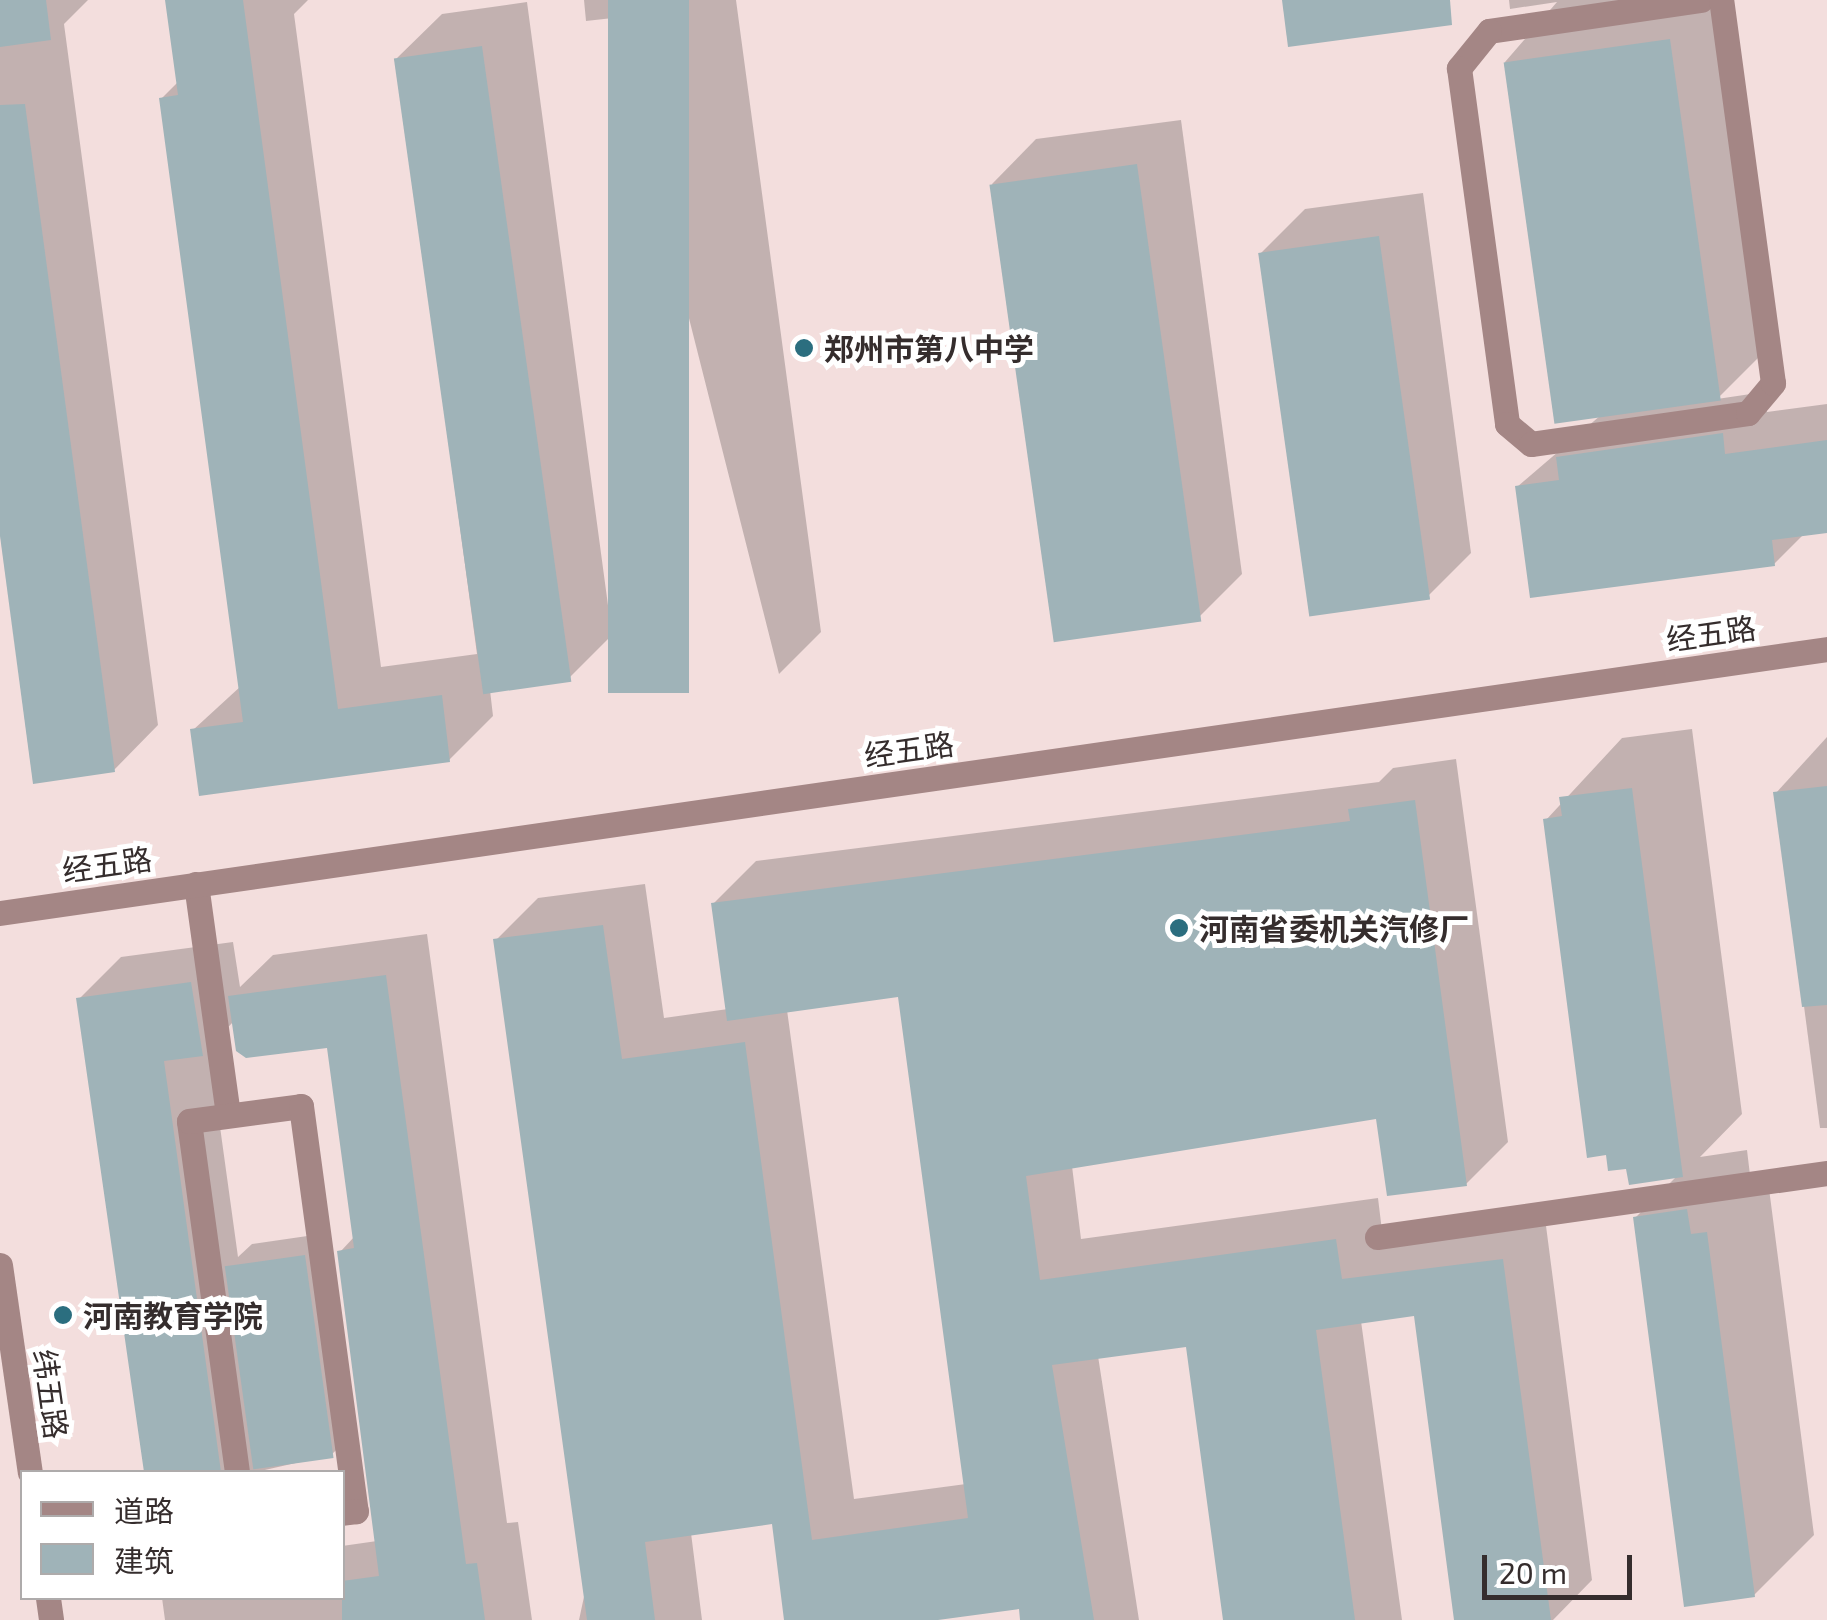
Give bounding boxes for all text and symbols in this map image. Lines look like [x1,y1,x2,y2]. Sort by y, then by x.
place label: 郑州市第八中学 [824,330,1034,366]
marker: 郑州市第八中学 [793,337,815,359]
street label: 经五路 [1664,609,1758,657]
street label: 经五路 [862,725,956,773]
street label: 经五路 [60,840,154,888]
place label: 河南省委机关汽修厂 [1199,910,1469,946]
marker: 河南省委机关汽修厂 [1168,917,1190,939]
place label: 河南教育学院 [83,1297,263,1333]
marker: 河南教育学院 [52,1304,74,1326]
street label: 纬五路 [27,1347,75,1441]
legend [20,1470,345,1600]
text: 道路 [114,1492,174,1528]
scale bar [1487,1535,1637,1597]
text: 建筑 [114,1542,174,1578]
text: 20 m [1499,1554,1567,1590]

